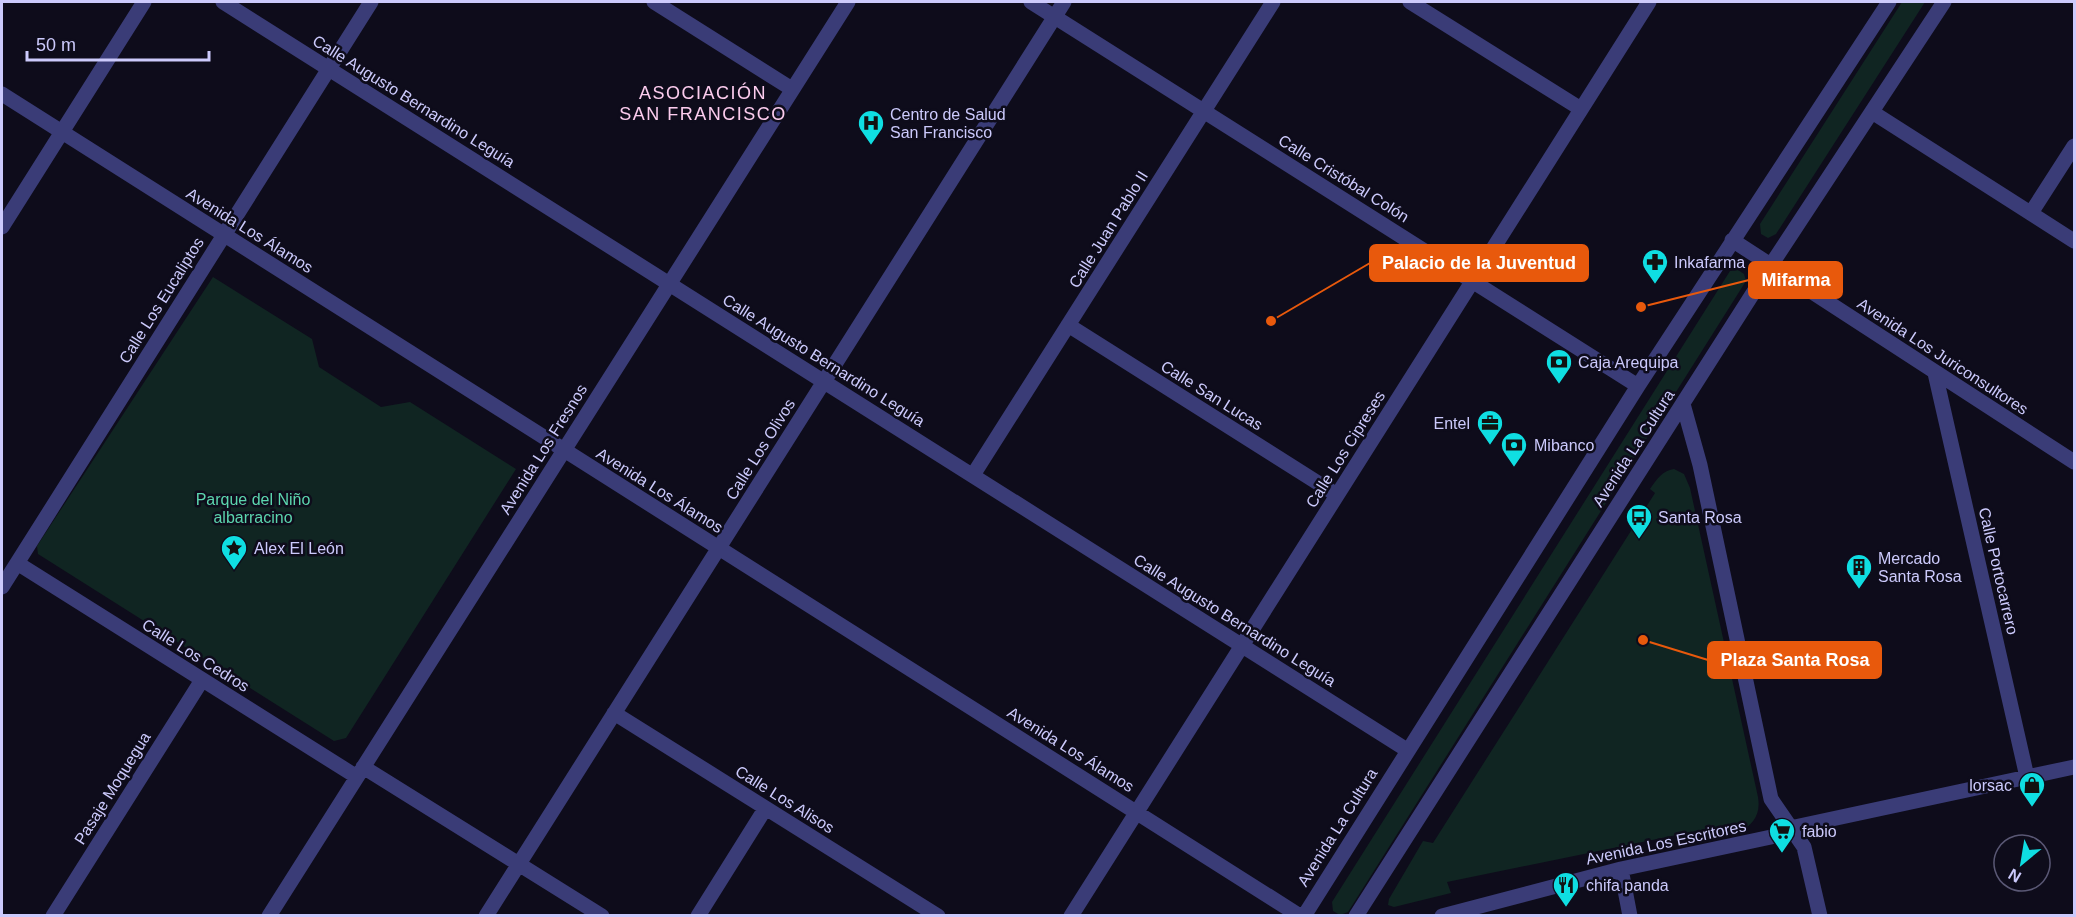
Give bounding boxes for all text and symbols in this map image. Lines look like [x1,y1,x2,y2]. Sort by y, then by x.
scale bar [27,24,208,62]
street label: Calle Augusto Bernardino Leguía [310,32,518,171]
text: 50 m [36,35,76,55]
district label: ASOCIACIÓN SAN FRANCISCO [619,82,787,124]
place label: Centro de Salud San Francisco [890,106,1006,141]
hospital icon: Centro de Salud San Francisco [856,108,886,146]
street label: Calle Cristóbal Colón [1276,131,1412,225]
street label: Calle Juan Pablo II [1066,168,1151,291]
street label: Avenida Los Álamos [184,184,316,276]
street label: Calle Los Eucaliptos [116,234,207,366]
callout: Palacio de la Juventud [1370,245,1588,281]
pharmacy icon: Inkafarma [1640,247,1670,285]
text: Palacio de la Juventud [1382,253,1576,273]
place label: Inkafarma [1674,254,1745,271]
callout: Mifarma [1749,262,1842,298]
text: Mifarma [1761,270,1831,290]
street label: Calle Augusto Bernardino Leguía [720,291,928,430]
street label: Avenida Los Juriconsultores [1854,295,2031,418]
bank icon: Caja Arequipa [1544,347,1574,385]
place label: Caja Arequipa [1578,354,1679,371]
street label: Calle San Lucas [1158,357,1266,434]
street label: Avenida Los Fresnos [496,381,590,517]
street label: Avenida La Cultura [1589,387,1678,510]
street label: Calle Los Cipreses [1303,388,1388,511]
street label: Calle Los Olivos [723,396,798,503]
office icon: Entel [1475,408,1505,446]
place label: Entel [1434,415,1470,432]
bank icon: Mibanco [1499,430,1529,468]
place label: Mibanco [1534,437,1595,454]
street label: Avenida Los Álamos [594,444,726,536]
park label: Parque del Niño albarracino [196,491,310,526]
bus stop icon: Santa Rosa [1624,502,1654,540]
street label: Calle Portocarrero [1976,506,2021,636]
place label: Santa Rosa [1658,509,1742,526]
place icon: Alex El León [219,533,249,571]
place label: Alex El León [254,540,344,557]
place label: Mercado Santa Rosa [1878,550,1962,585]
street label: Calle Augusto Bernardino Leguía [1131,551,1339,690]
building icon: Mercado Santa Rosa [1844,552,1874,590]
street label: Calle Los Cedros [139,616,252,695]
callout: Plaza Santa Rosa [1708,642,1881,678]
text: Plaza Santa Rosa [1720,650,1871,670]
street label: Avenida Los Álamos [1005,703,1137,795]
street label: Pasaje Moquegua [71,729,154,847]
street label: Calle Los Alisos [732,762,837,837]
street label: Avenida La Cultura [1294,765,1381,889]
shop icon: lorsac [2017,770,2047,808]
place label: lorsac [1969,777,2012,794]
supermarket icon: fabio [1767,816,1797,854]
street label: Avenida Los Escritores [1584,817,1748,868]
place label: fabio [1802,823,1837,840]
north arrow [1992,833,2052,893]
text: N [2005,865,2024,886]
restaurant icon: chifa panda [1551,870,1581,908]
place label: chifa panda [1586,877,1669,894]

